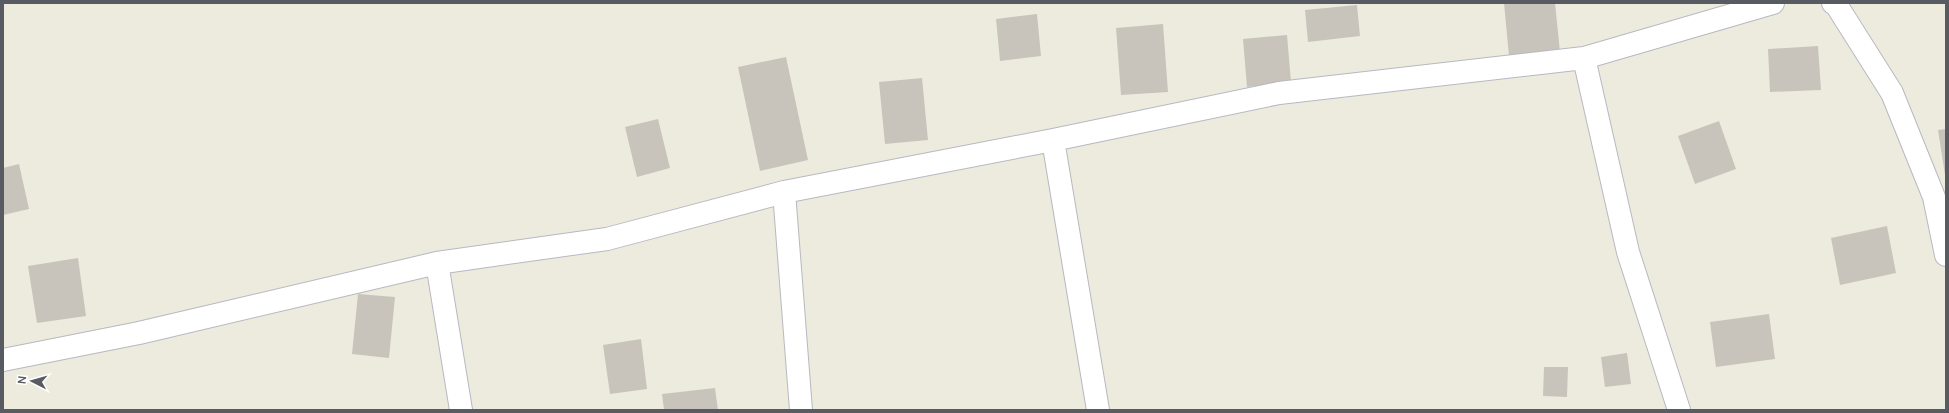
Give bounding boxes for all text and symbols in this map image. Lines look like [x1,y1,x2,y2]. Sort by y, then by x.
north arrow [12,361,52,401]
text: N [14,375,29,385]

